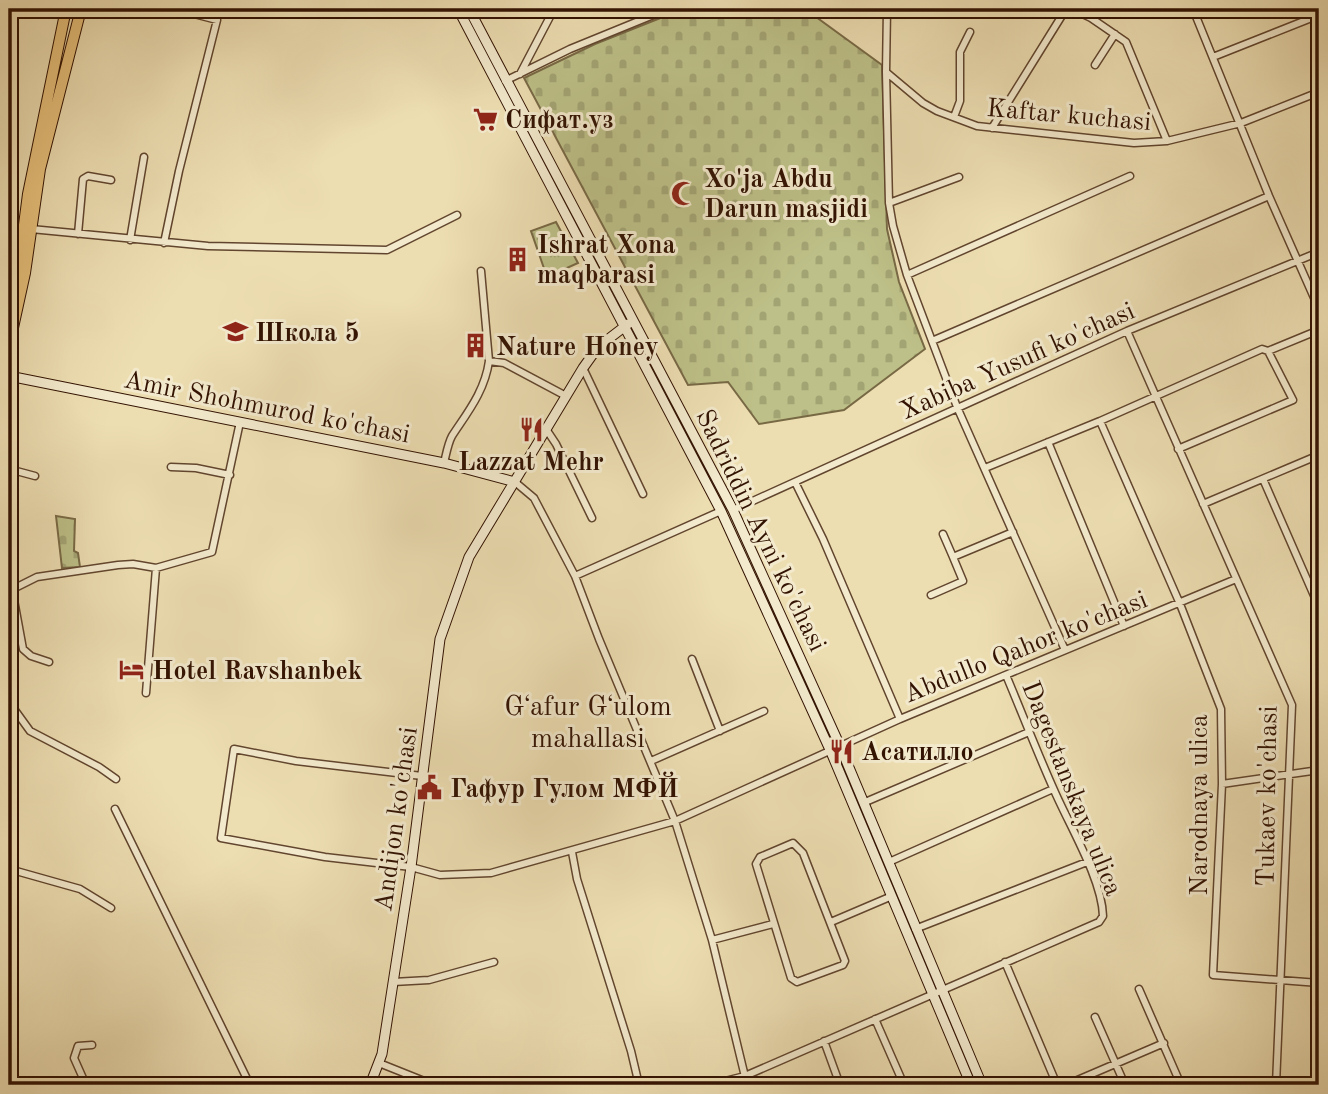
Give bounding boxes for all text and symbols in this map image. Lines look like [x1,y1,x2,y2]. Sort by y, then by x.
street label: Kaftar kuchasi [986,96,1152,136]
supermarket icon: Сифат.уз [471,105,499,133]
place label: Сифат.уз [505,108,614,135]
place label: Xo'ja Abdu Darun masjidi [704,167,868,223]
mosque icon: Xo'ja Abdu Darun masjidi [670,179,698,207]
place label: Ishrat Хоnа mаqbаrasi [537,233,676,289]
building icon: Ishrat Хоnа mаqbаrasi [503,245,531,273]
street label: Xabiba Yusufi ko'chasi [897,298,1139,425]
school or university icon: Школа 5 [221,318,249,346]
place label: Школа 5 [255,321,360,347]
building icon: Nature Honey [462,332,490,360]
place label: Nature Honey [496,335,659,361]
street label: Amir Shohmurod ko'chasi [121,367,412,448]
street label: Sadriddin Ayni ko'chasi [690,406,830,656]
restaurant icon: Lazzat Mehr [517,415,545,443]
place label: Lazzat Mehr [458,450,604,476]
street label: Abdullo Qahor ko'chasi [900,587,1151,709]
hotel icon: Hotel Ravshanbek [118,656,146,684]
place label: Hotel Ravshanbek [152,659,363,685]
street label: Dagestanskaya ulica [1016,678,1126,900]
district label: Gʻafur Gʻulom mahallasi [504,694,672,754]
street label: Tukaev ko'chasi [1253,705,1283,887]
street label: Narodnaya ulica [1187,714,1213,896]
street label: Andijon ko'chasi [371,725,423,913]
restaurant icon: Асатилло [827,737,855,765]
place label: Асатилло [861,740,974,766]
place label: Гафур Гулом МФЙ [450,771,679,804]
public building icon: Гафур Гулом МФЙ [416,774,444,802]

